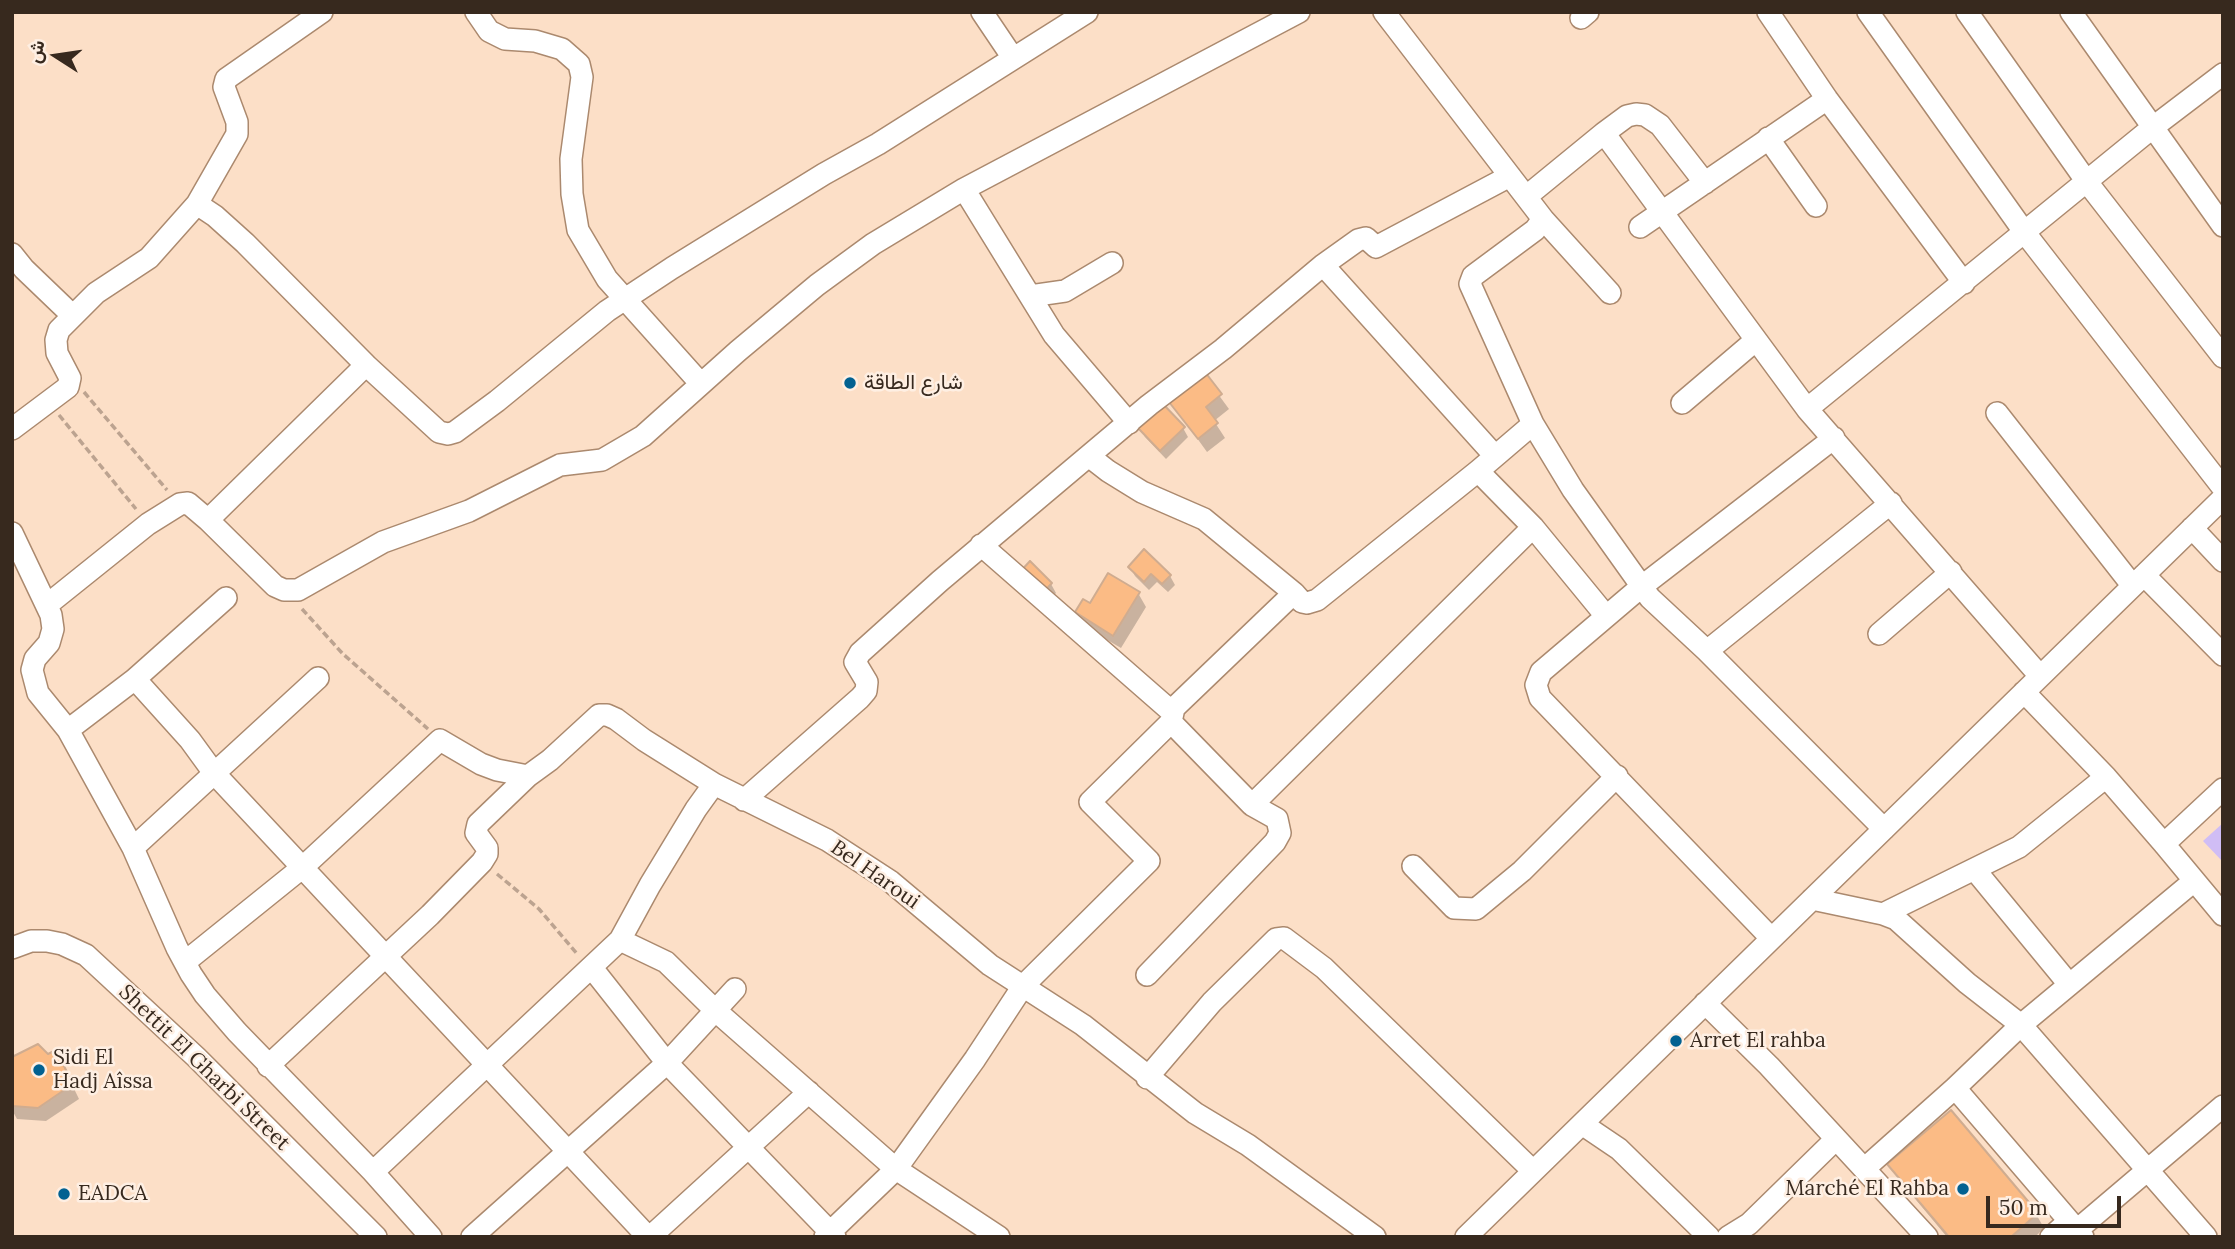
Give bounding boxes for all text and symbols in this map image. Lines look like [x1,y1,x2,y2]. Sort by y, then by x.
north arrow [21,21,91,91]
text: ش [21,38,50,65]
place label: شارع الطاقة [864,370,963,396]
marker: شارع الطاقة [842,375,858,391]
street label: Bel Haroui [826,835,924,915]
street label: Shettit El Gharbi Street [113,980,295,1156]
place label: Arret El rahba [1690,1028,1826,1054]
marker: Arret El rahba [1668,1033,1684,1049]
place label: Sidi El Hadj Aîssa [53,1045,153,1095]
marker: Sidi El Hadj Aîssa [31,1062,47,1078]
place label: Marché El Rahba [1785,1176,1949,1202]
place label: EADCA [78,1181,147,1207]
marker: Marché El Rahba [1955,1181,1971,1197]
scale bar [1990,1182,2125,1226]
marker: EADCA [56,1186,72,1202]
text: 50 m [1999,1194,2048,1221]

